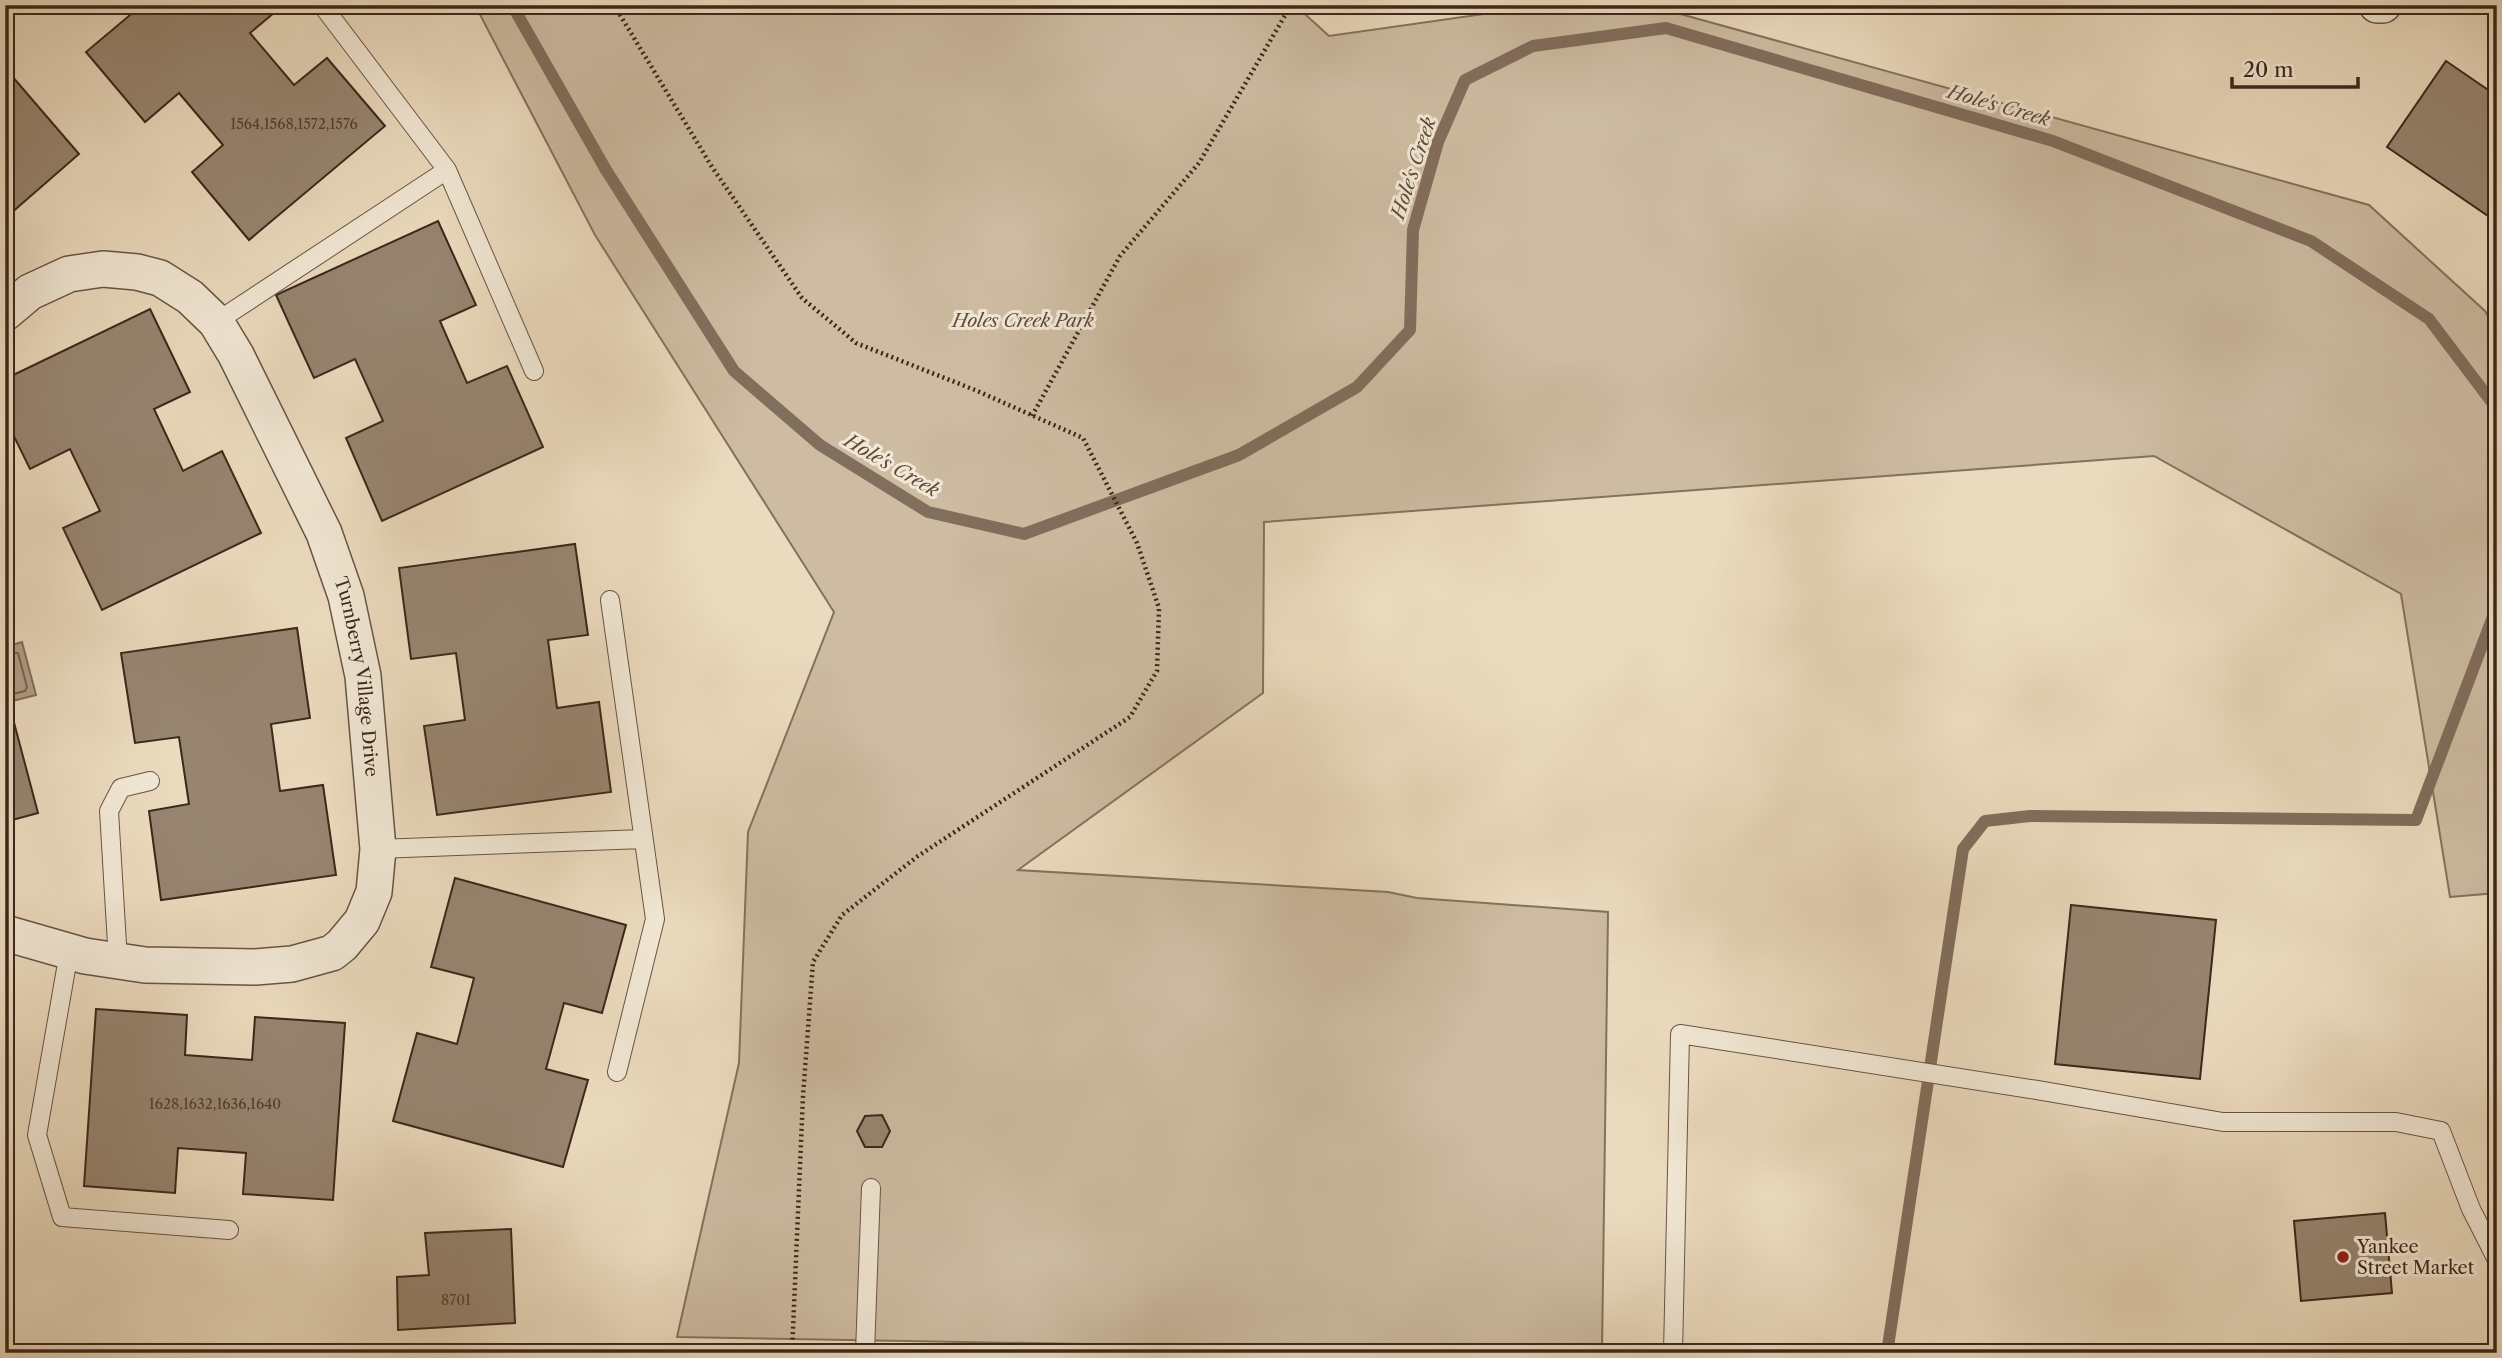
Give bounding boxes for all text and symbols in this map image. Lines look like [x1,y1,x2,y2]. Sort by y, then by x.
scale bar [2232,46,2358,90]
text: 20 m [2243,57,2294,82]
water label: Hole's Creek [1943,79,2053,131]
water label: Hole's Creek [1386,114,1441,224]
house number: 1564,1568,1572,1576 [230,115,358,133]
park label: Holes Creek Park [950,310,1094,332]
water label: Hole's Creek [838,428,943,502]
street label: Turnberry Village Drive [329,574,383,778]
house number: 1628,1632,1636,1640 [149,1095,281,1113]
place label: Yankee Street Market [2356,1236,2475,1279]
marker: Yankee Street Market [2335,1249,2351,1265]
house number: 8701 [441,1291,471,1309]

